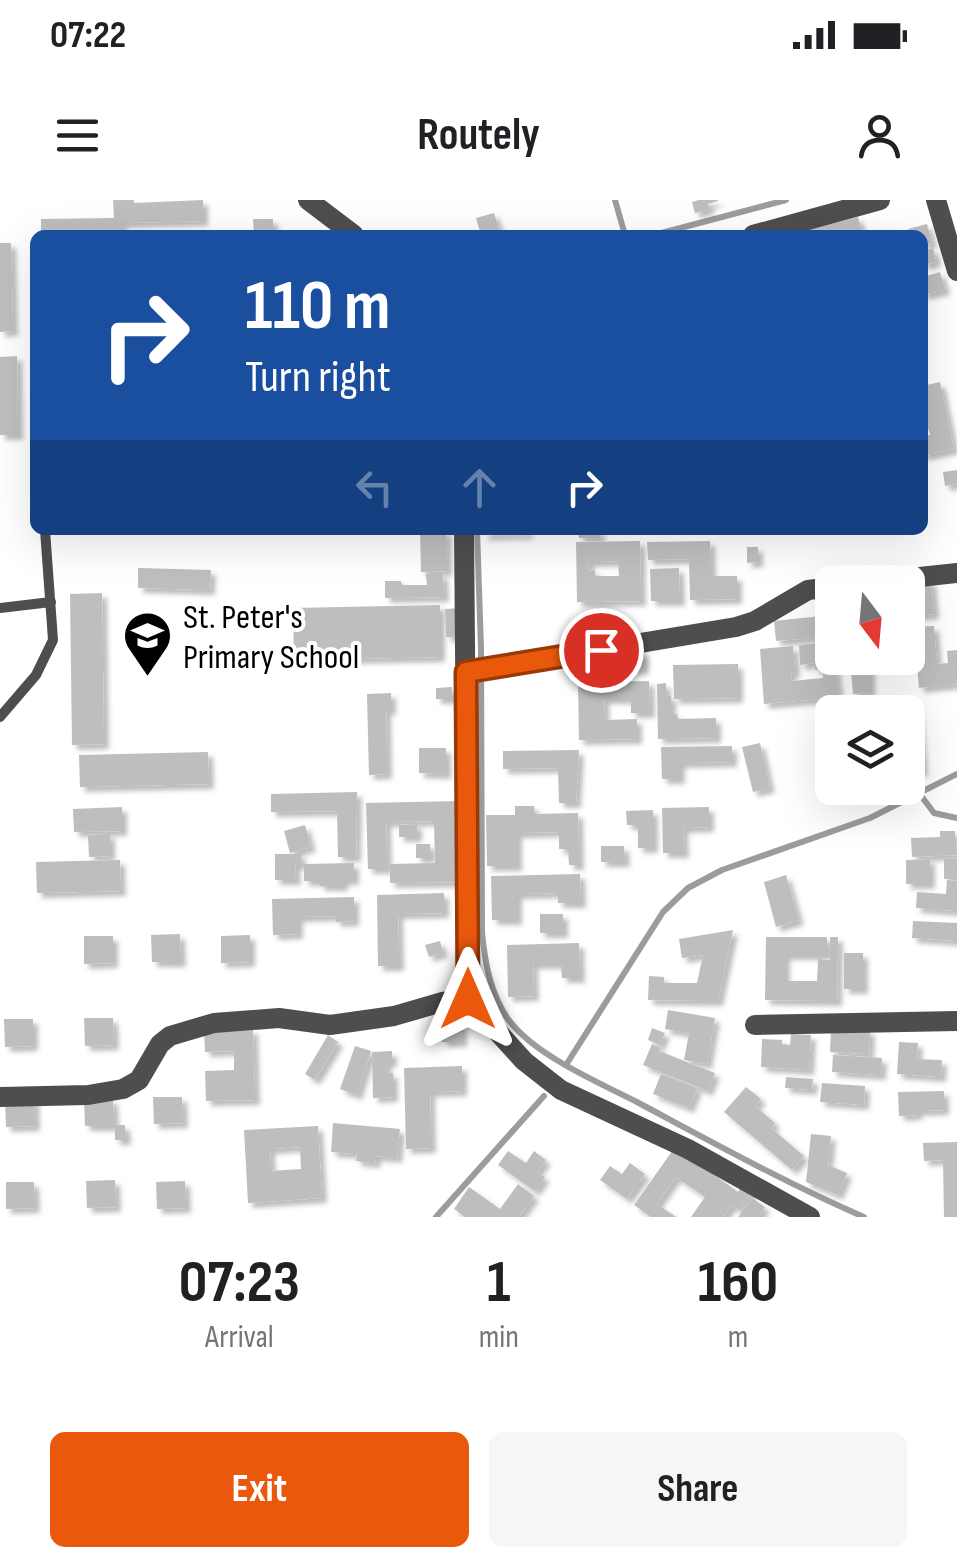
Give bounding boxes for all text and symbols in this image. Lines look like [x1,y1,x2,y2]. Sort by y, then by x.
text: 07:22 [50,13,126,58]
icon: menu [50,108,105,163]
text: Routely [417,108,540,163]
icon: person [852,108,907,163]
text: 110 m [245,265,391,349]
icon: right [80,270,210,400]
text: Turn right [245,350,391,405]
icon: left [347,460,402,515]
icon: ahead [452,460,507,515]
icon: right [557,460,612,515]
north arrow [815,565,925,675]
map controls [815,565,925,805]
place label: St. Peter's Primary School [183,596,359,679]
pin [559,608,644,693]
school or university icon: St. Peter's Primary School [122,610,174,678]
icon: arrive [574,623,629,678]
button: layers [815,695,925,805]
position arrow [416,947,520,1051]
text: 07:23 [179,1247,300,1319]
text: 1 [487,1247,511,1319]
text: 160 [698,1247,778,1319]
text: Arrival [205,1318,274,1357]
text: min [479,1318,519,1357]
text: m [728,1318,748,1357]
button: Exit [50,1432,469,1547]
button: Share [489,1432,907,1547]

